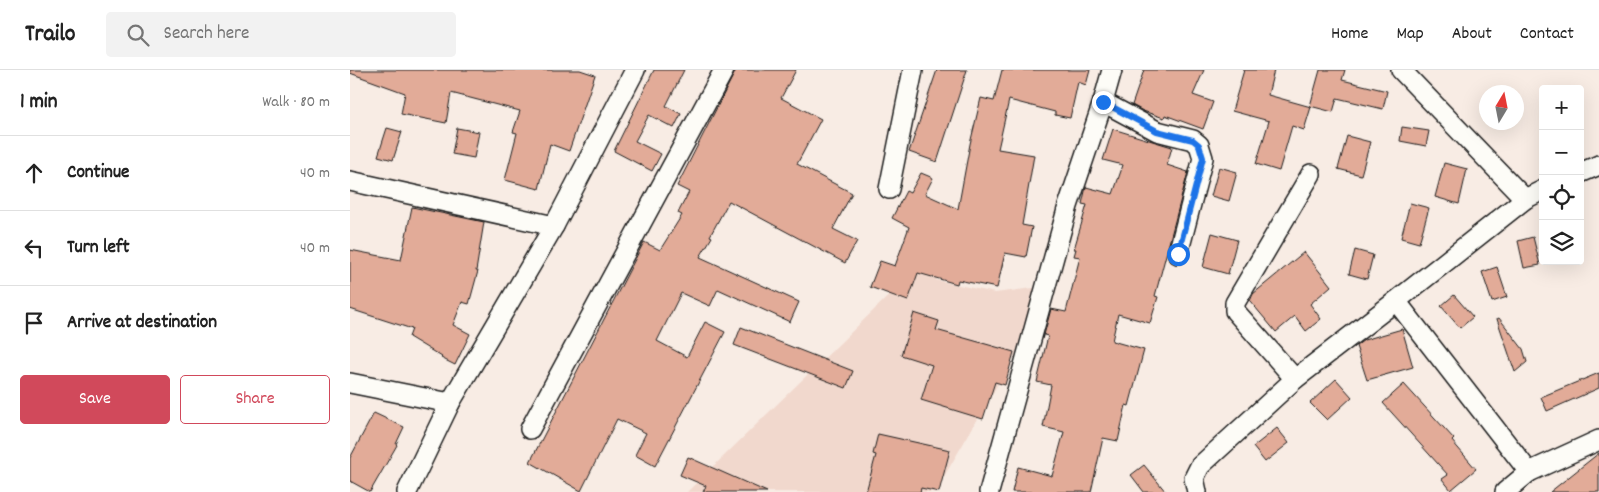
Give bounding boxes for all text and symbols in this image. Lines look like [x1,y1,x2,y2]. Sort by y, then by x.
search box [106,12,456,57]
text: Trailo [25,18,76,52]
icon: search [124,21,152,49]
text: Search here [164,21,249,48]
text: Home [1331,22,1368,47]
text: Map [1396,22,1424,47]
text: About [1452,22,1492,47]
text: Contact [1520,22,1574,47]
north arrow [1479,85,1524,130]
map controls [1539,85,1584,265]
button: + [1539,85,1584,130]
text: 1 min [20,88,57,118]
text: Walk · 80 m [262,91,330,114]
route end [1092,91,1115,114]
button: − [1539,130,1584,175]
icon: ahead [20,159,48,187]
text: Continue [67,160,129,187]
text: 40 m [300,162,330,185]
button: locate [1539,175,1584,220]
button: layers [1539,220,1584,265]
icon: left [20,234,48,262]
text: Turn left [67,235,130,262]
text: 40 m [300,237,330,260]
route start [1167,243,1190,266]
icon: arrive [20,309,48,337]
text: Arrive at destination [67,310,217,337]
button: Save [20,375,170,424]
button: Share [180,375,330,424]

